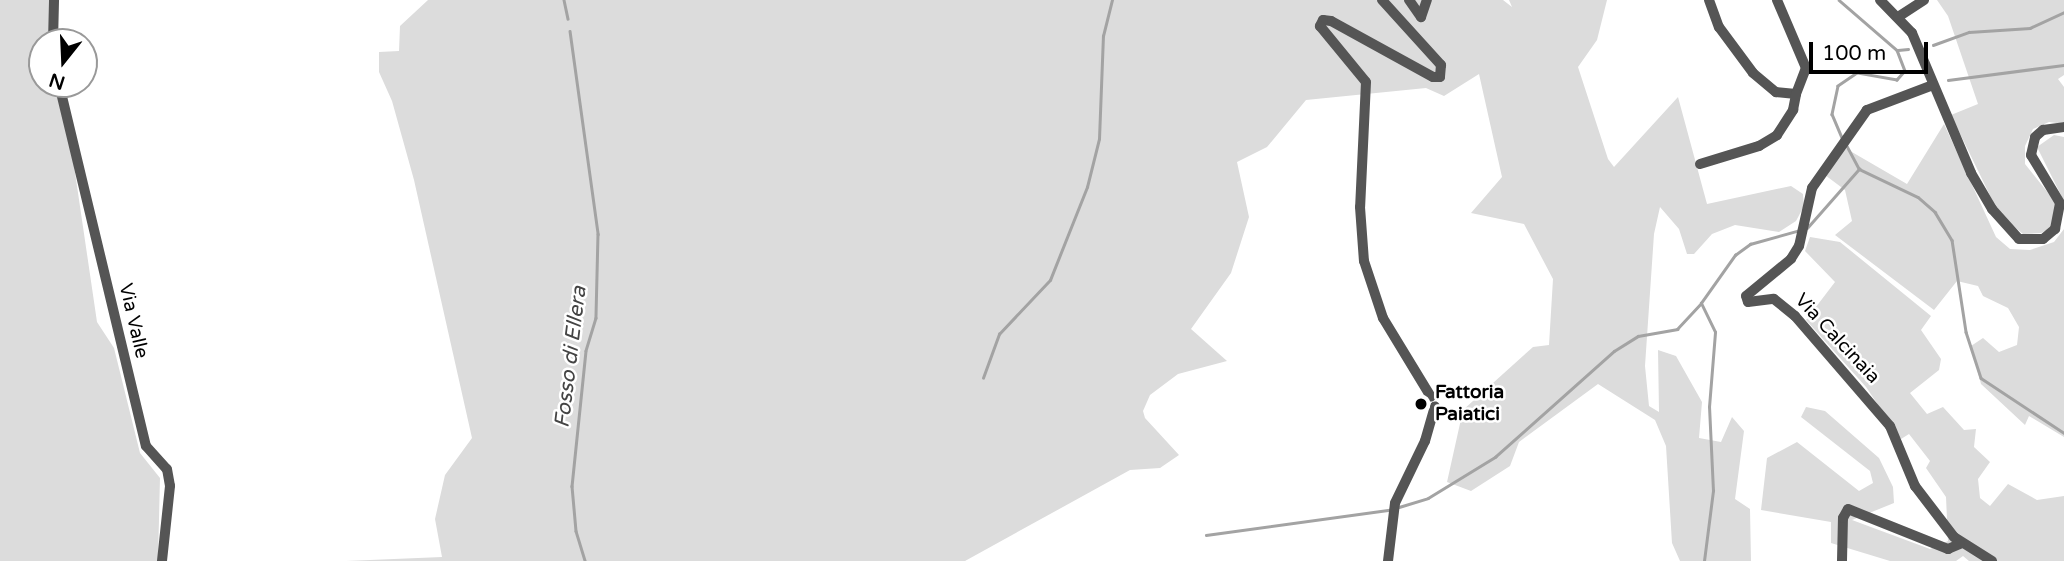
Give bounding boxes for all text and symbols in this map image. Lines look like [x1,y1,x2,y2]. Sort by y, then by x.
north arrow [28,28,98,98]
scale bar [1812,28,1931,72]
text: 100 m [1822,41,1886,66]
text: N [46,68,68,94]
street label: Via Valle [113,281,153,361]
water label: Fosso di Ellera [550,285,592,429]
street label: Via Calcinaia [1790,289,1884,389]
place label: Fattoria Paiatici [1435,382,1504,426]
marker: Fattoria Paiatici [1413,396,1429,412]

